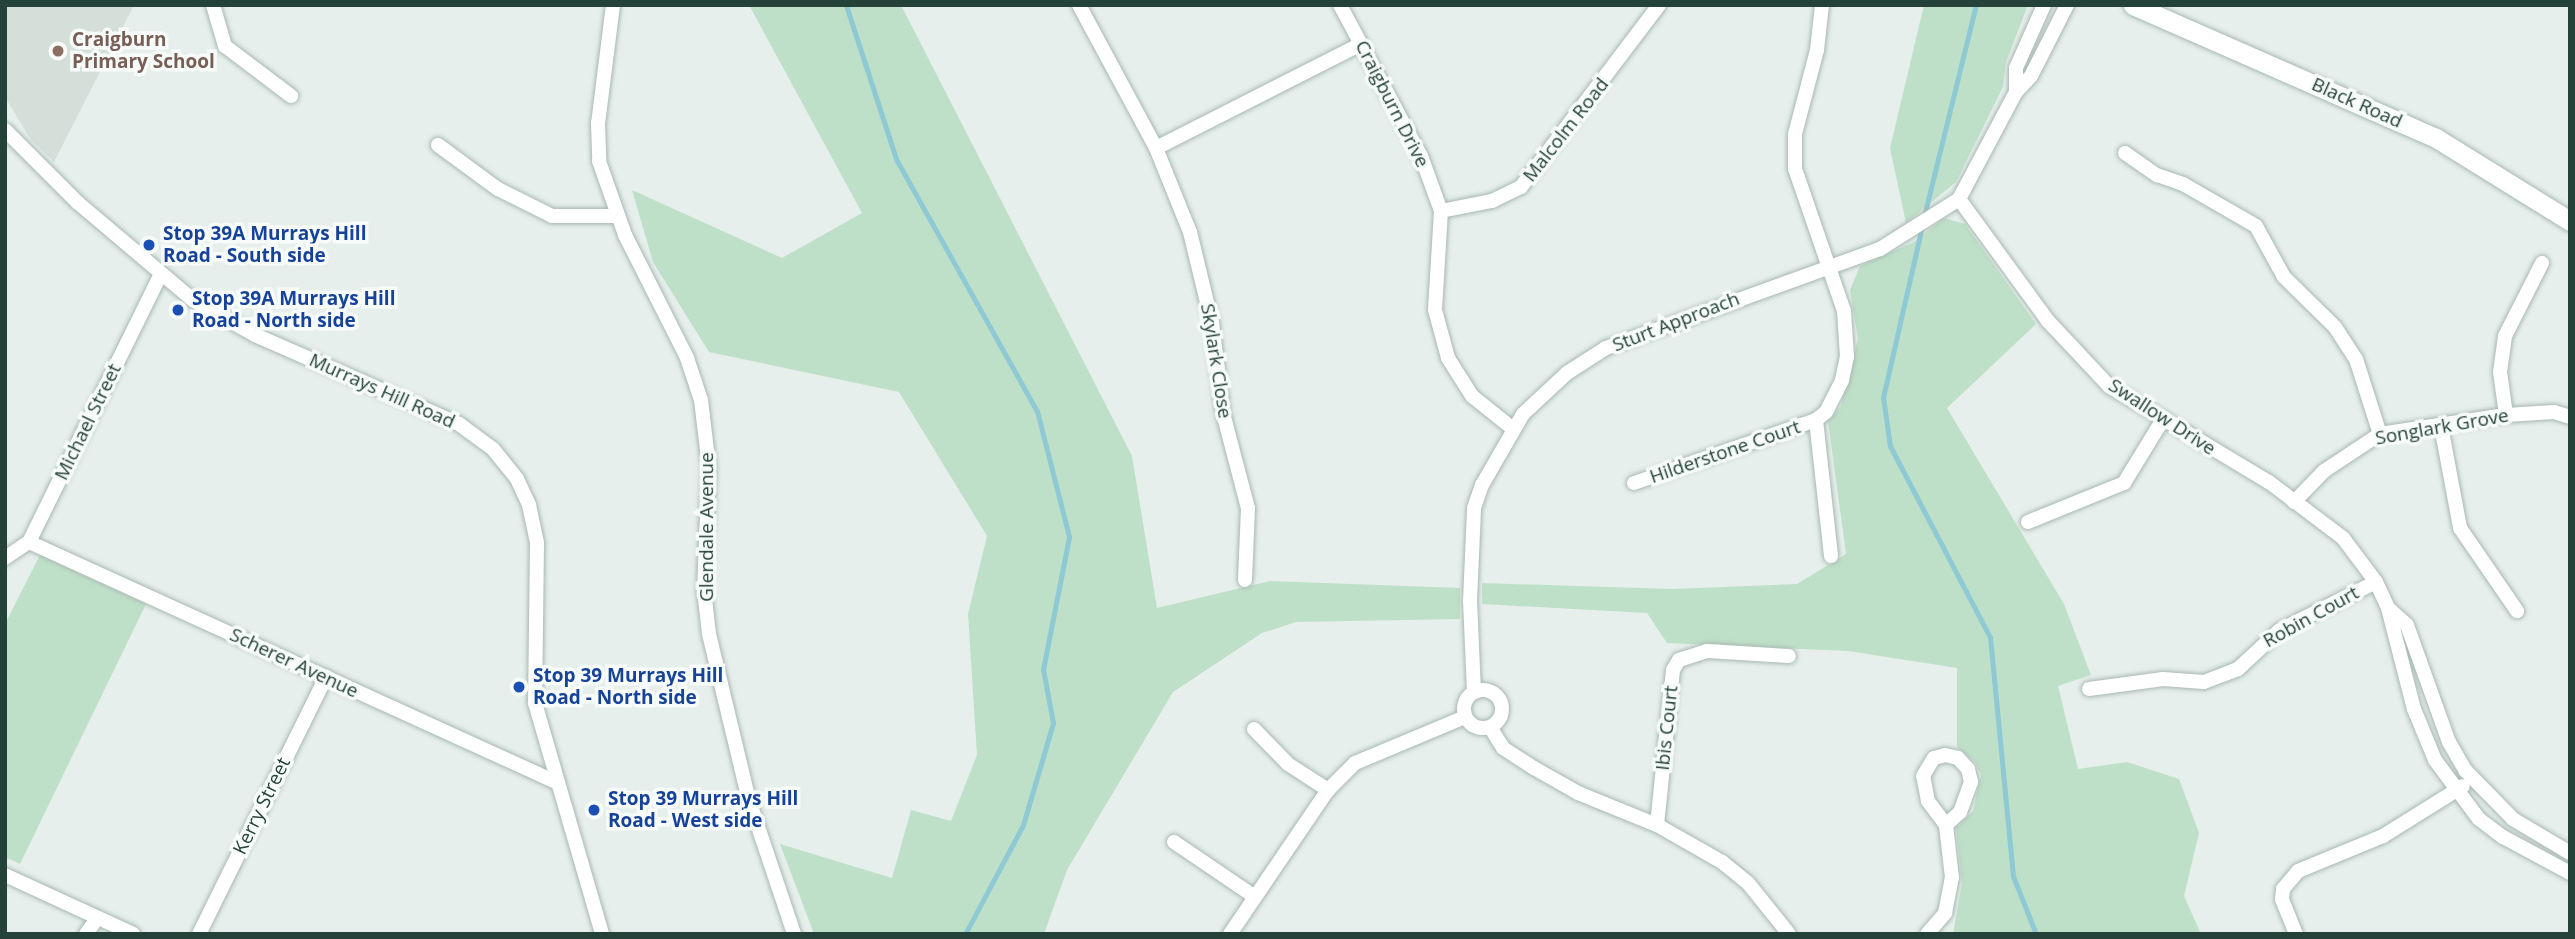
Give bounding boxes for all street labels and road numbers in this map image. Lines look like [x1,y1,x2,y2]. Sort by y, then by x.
street label: Craigburn Drive [1350,37,1434,171]
street label: Malcolm Road [1518,73,1614,187]
street label: Black Road [2308,73,2406,133]
street label: Sturt Approach [1609,287,1743,357]
street label: Skylark Close [1196,302,1236,420]
street label: Murrays Hill Road [306,349,458,433]
street label: Michael Street [50,360,126,484]
street label: Swallow Drive [2104,374,2220,460]
street label: Songlark Grove [2374,404,2510,450]
street label: Hilderstone Court [1647,416,1803,488]
street label: Glendale Avenue [696,452,718,602]
street label: Robin Court [2259,581,2363,653]
street label: Scherer Avenue [226,623,362,703]
street label: Ibis Court [1651,684,1683,772]
street label: Kerry Street [229,754,295,858]

